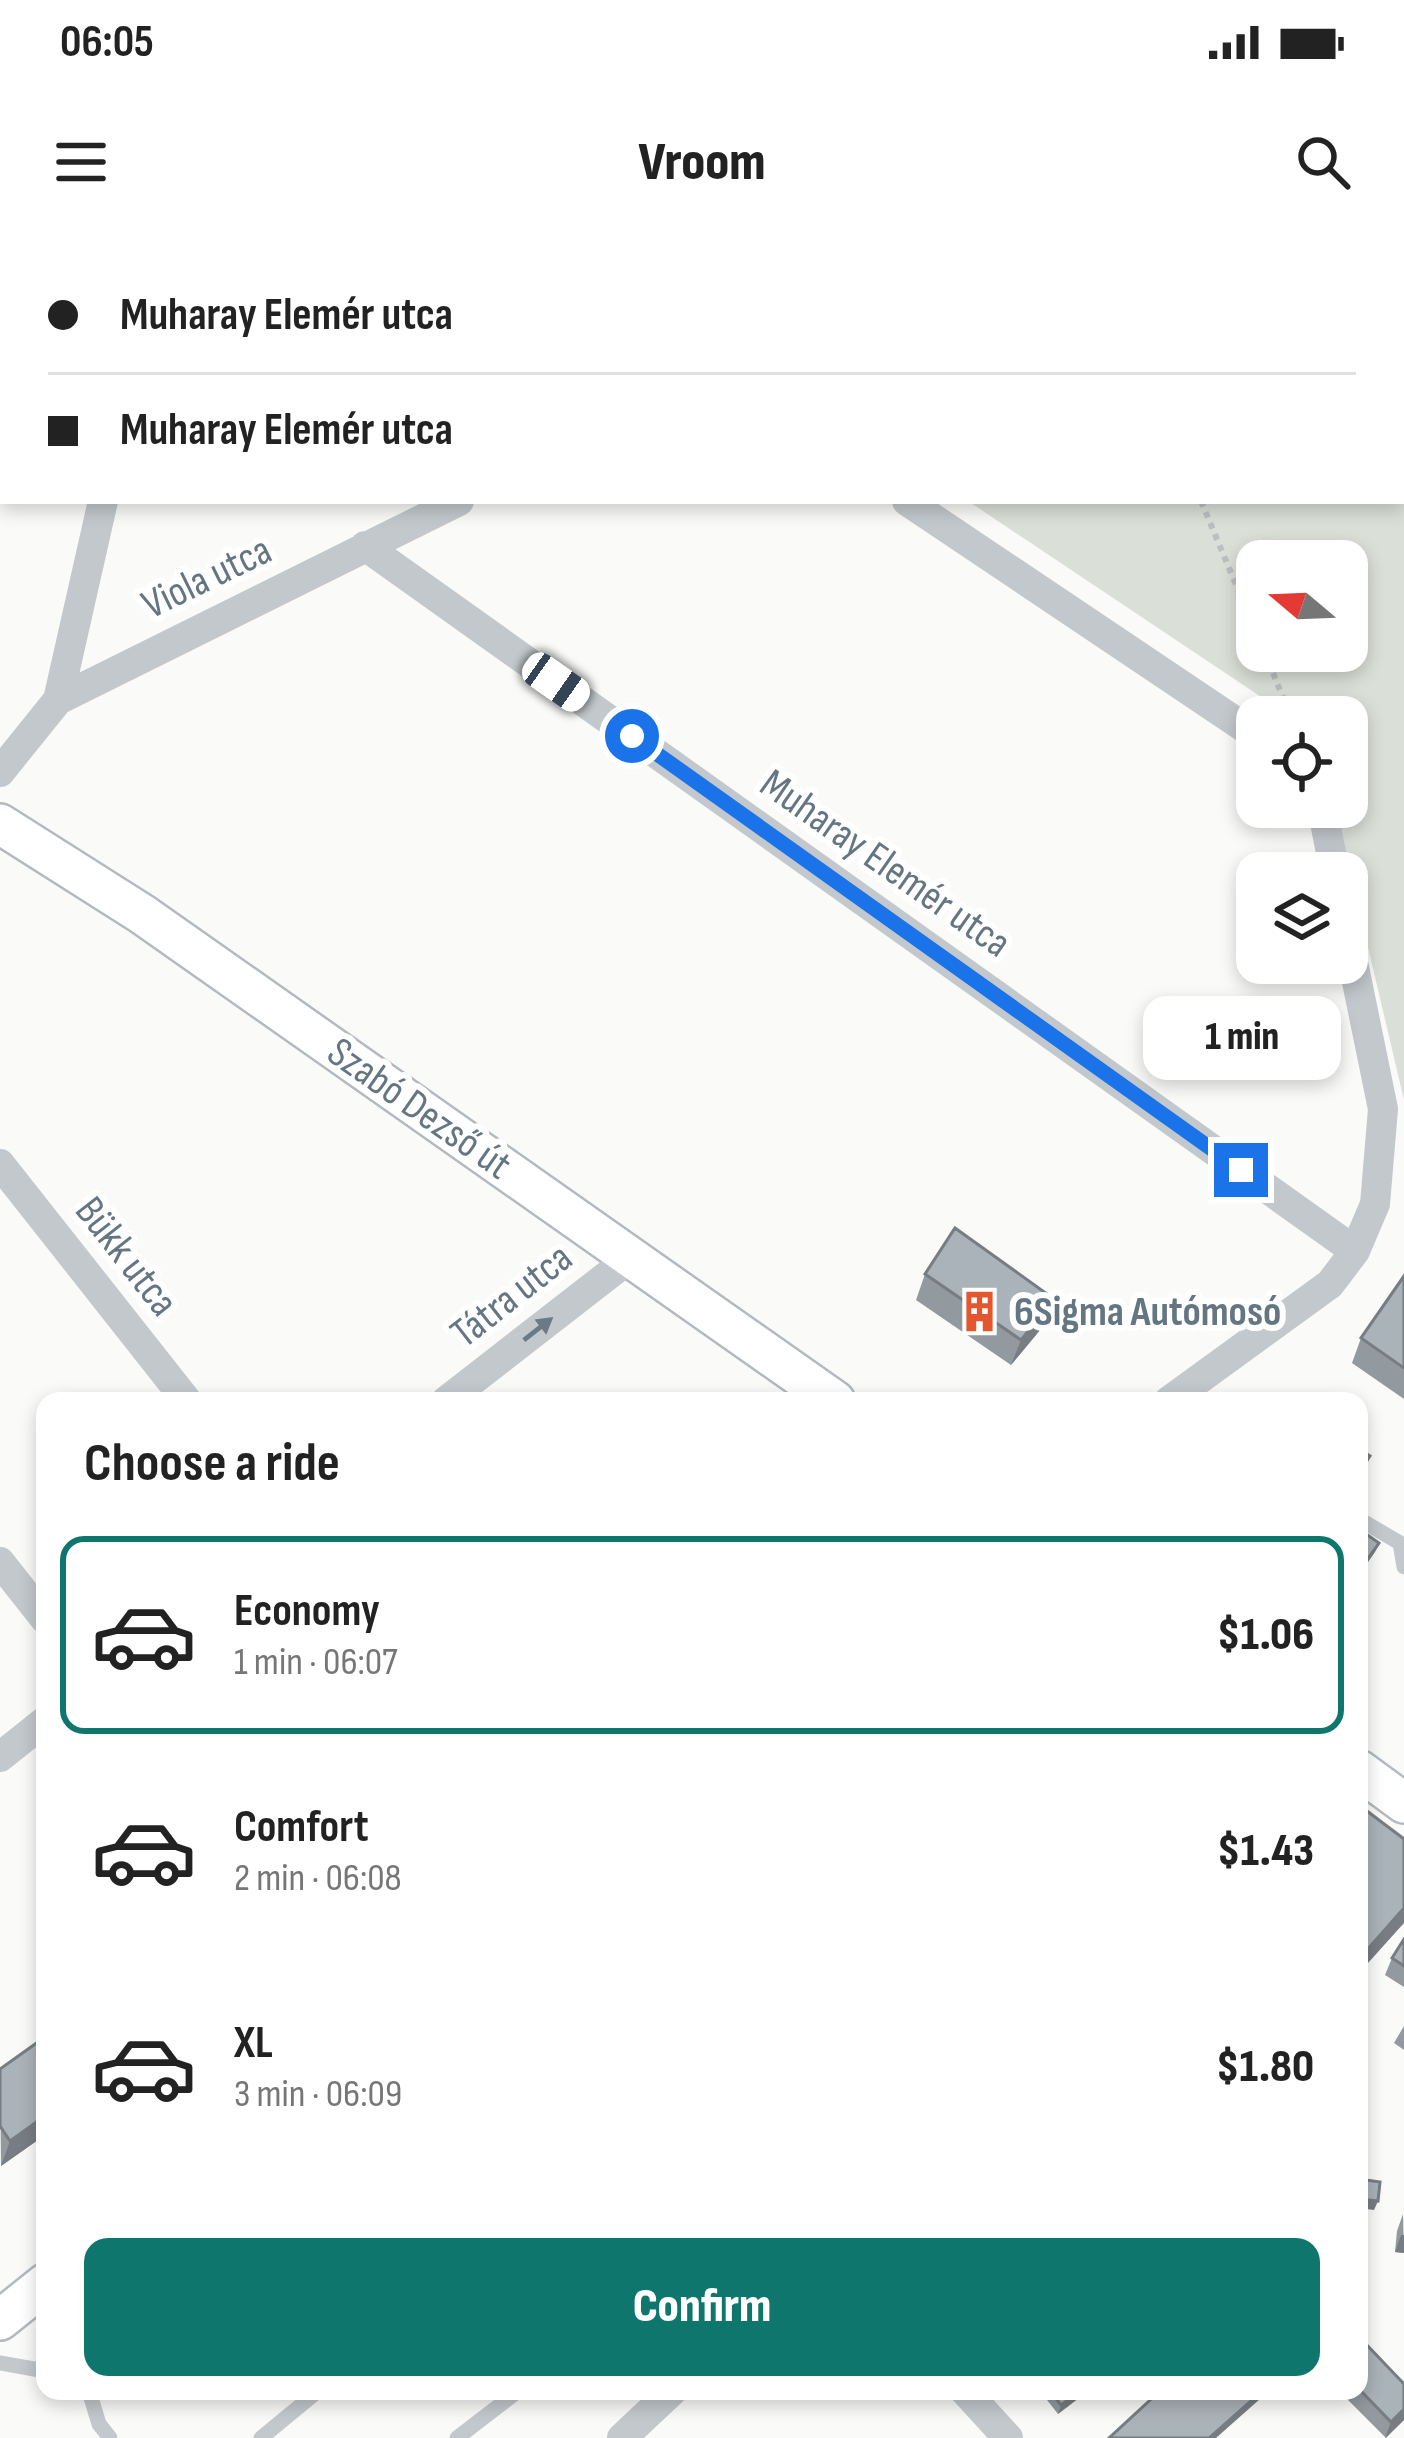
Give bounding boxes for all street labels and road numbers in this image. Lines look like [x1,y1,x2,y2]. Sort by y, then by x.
street label: Viola utca [134,525,280,631]
street label: Muharay Elemér utca [750,759,1020,969]
street label: Szabó Dezső út [317,1027,521,1191]
street label: Bükk utca [64,1187,188,1327]
street label: Tátra utca [441,1233,583,1359]

